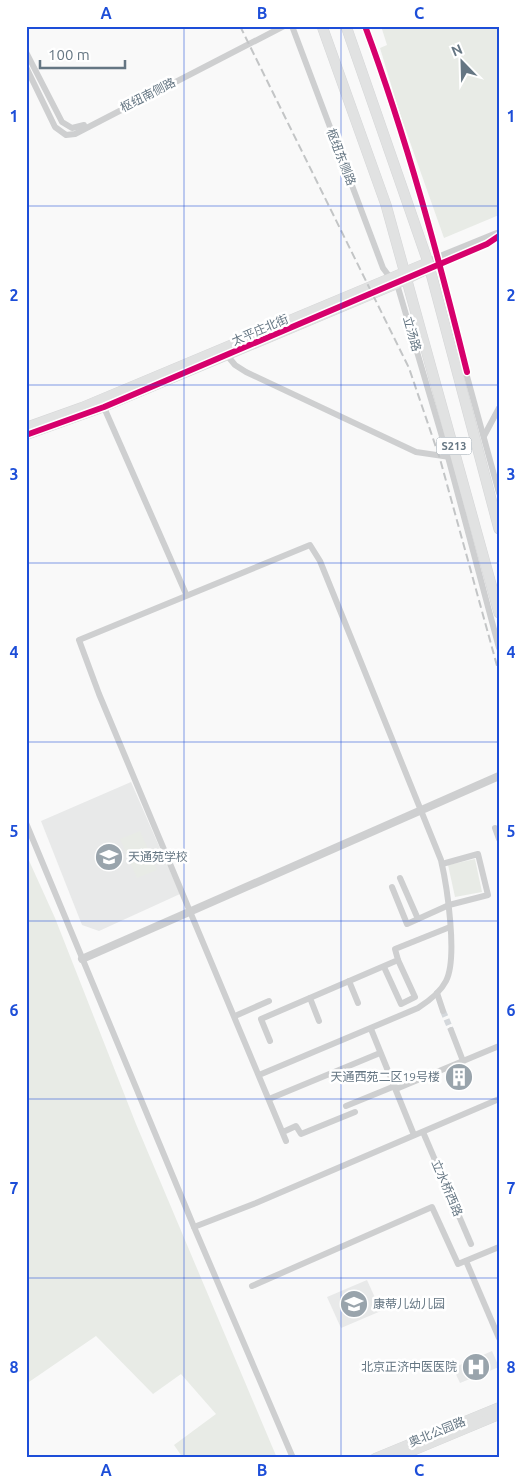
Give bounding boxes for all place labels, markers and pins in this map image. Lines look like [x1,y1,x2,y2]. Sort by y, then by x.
school or university icon: 天通苑学校 [94,842,124,872]
place label: 天通苑学校 [128,850,188,863]
building icon: 天通西苑二区19号楼 [444,1062,474,1092]
place label: 天通西苑二区19号楼 [330,1070,440,1083]
school or university icon: 康蒂儿幼儿园 [339,1289,369,1319]
place label: 康蒂儿幼儿园 [373,1297,445,1310]
hospital icon: 北京正济中医医院 [461,1352,491,1382]
place label: 北京正济中医医院 [361,1360,457,1373]

